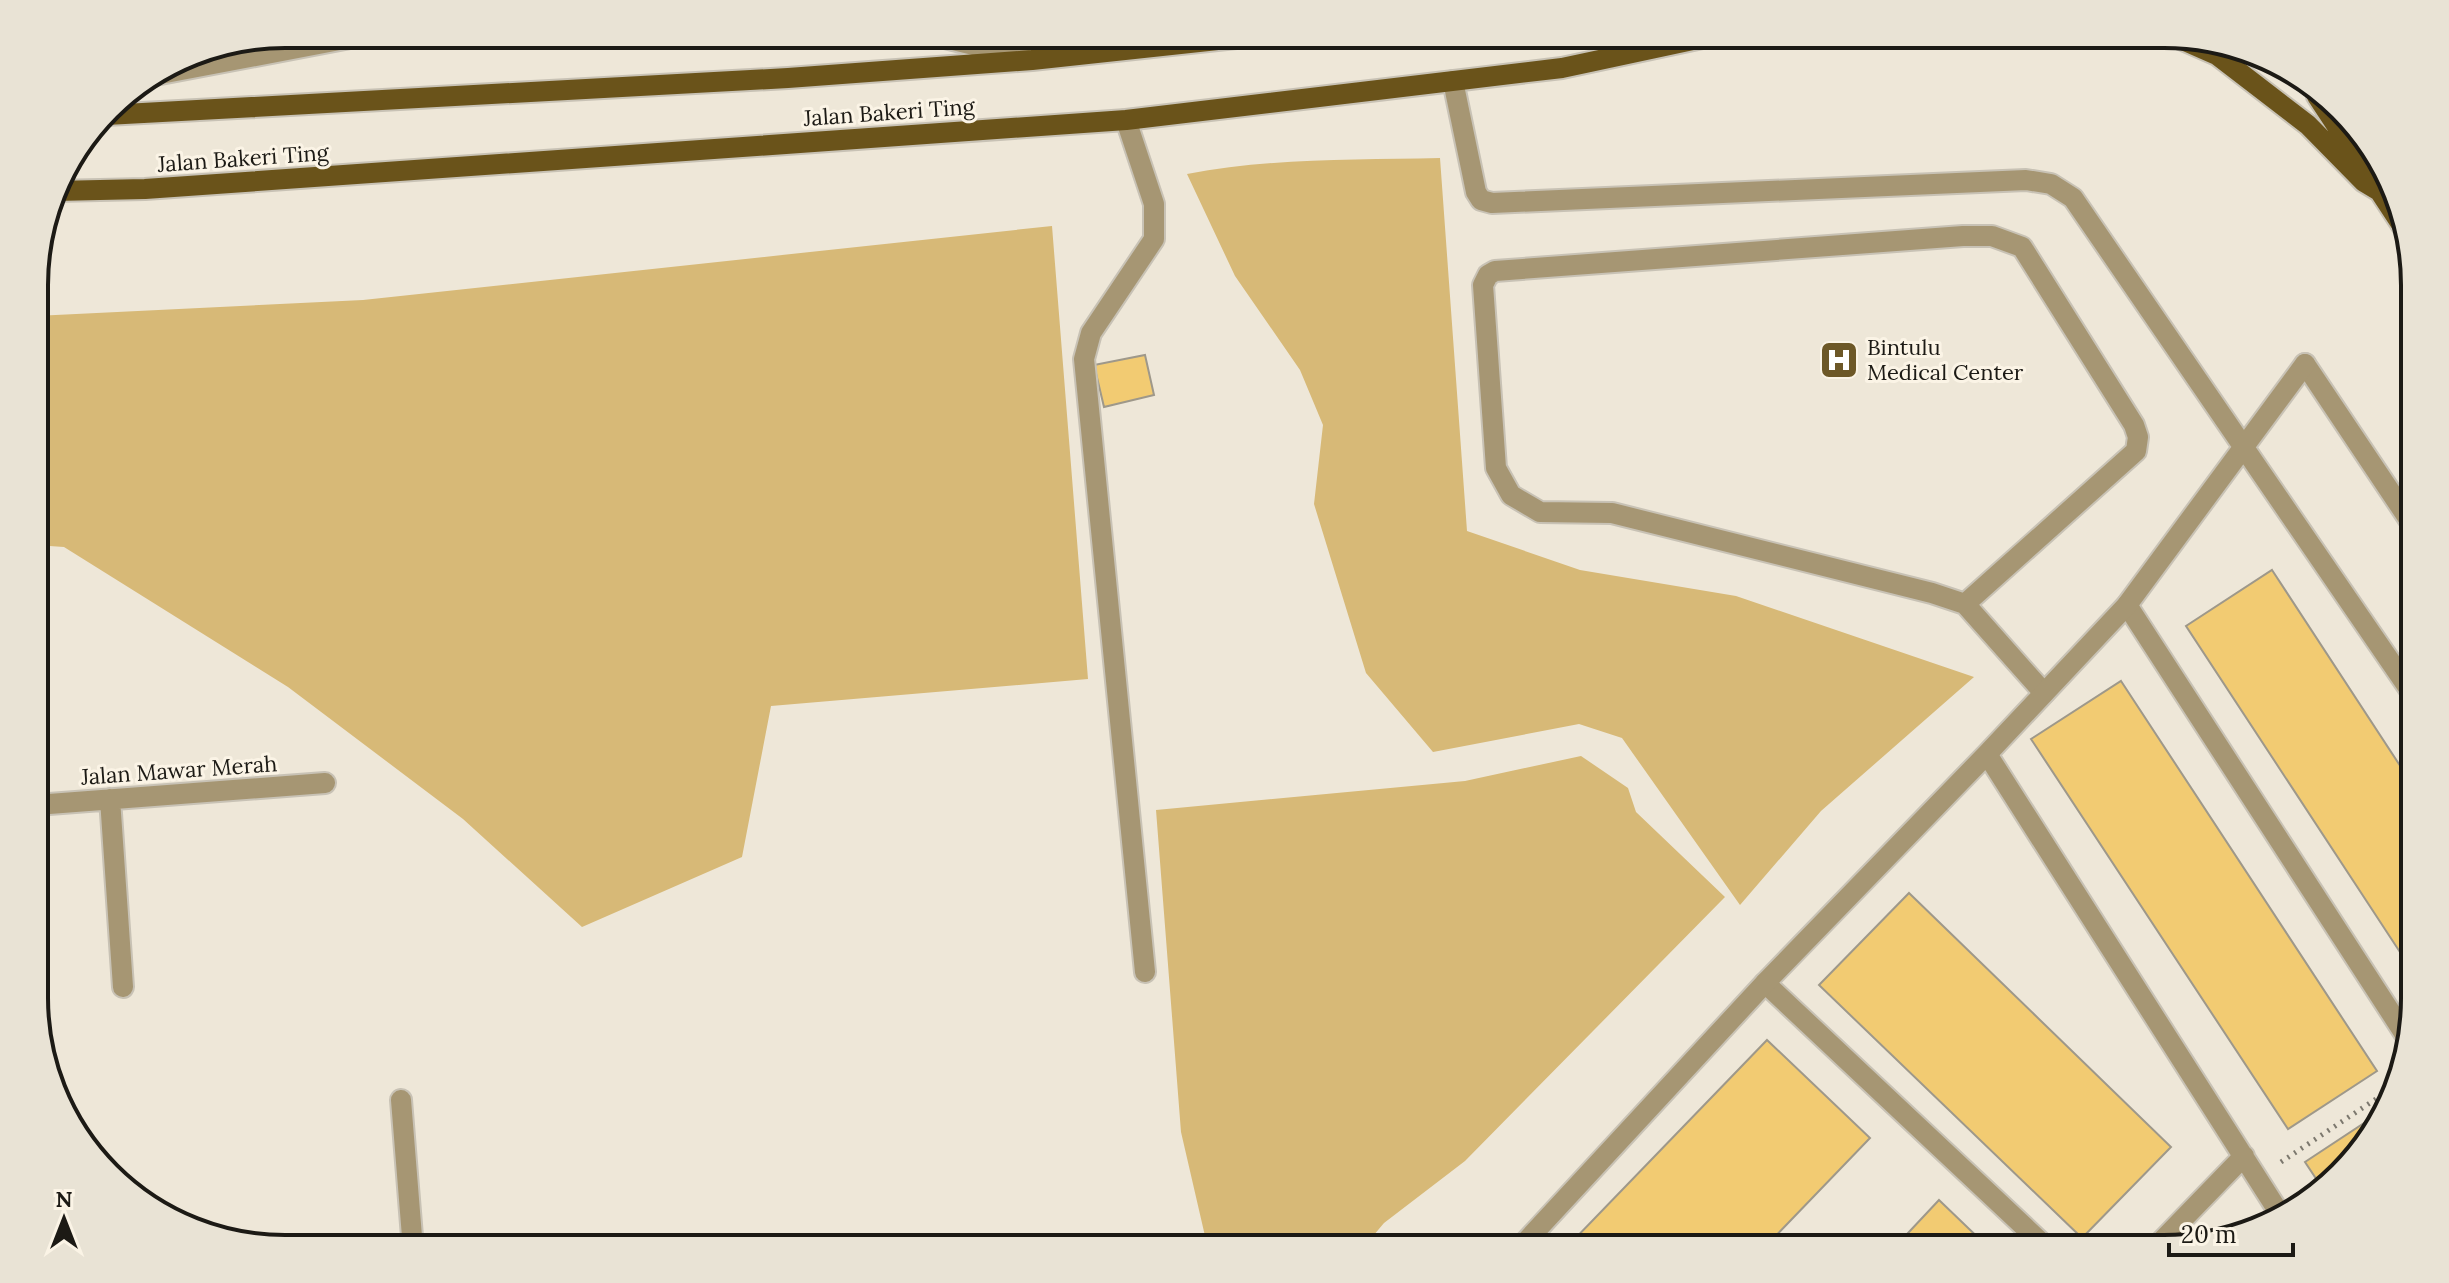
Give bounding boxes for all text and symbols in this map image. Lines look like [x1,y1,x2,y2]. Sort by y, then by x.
street label: Jalan Bakeri Ting [801,92,976,132]
street label: Jalan Bakeri Ting [155,138,330,178]
place label: Bintulu Medical Center [1867,333,2024,386]
hospital icon: Bintulu Medical Center [1818,339,1860,381]
street label: Jalan Mawar Merah [79,749,278,791]
north arrow [24,1179,104,1259]
text: N [55,1185,73,1213]
scale bar [2169,1207,2293,1257]
text: 20 m [2181,1219,2237,1250]

